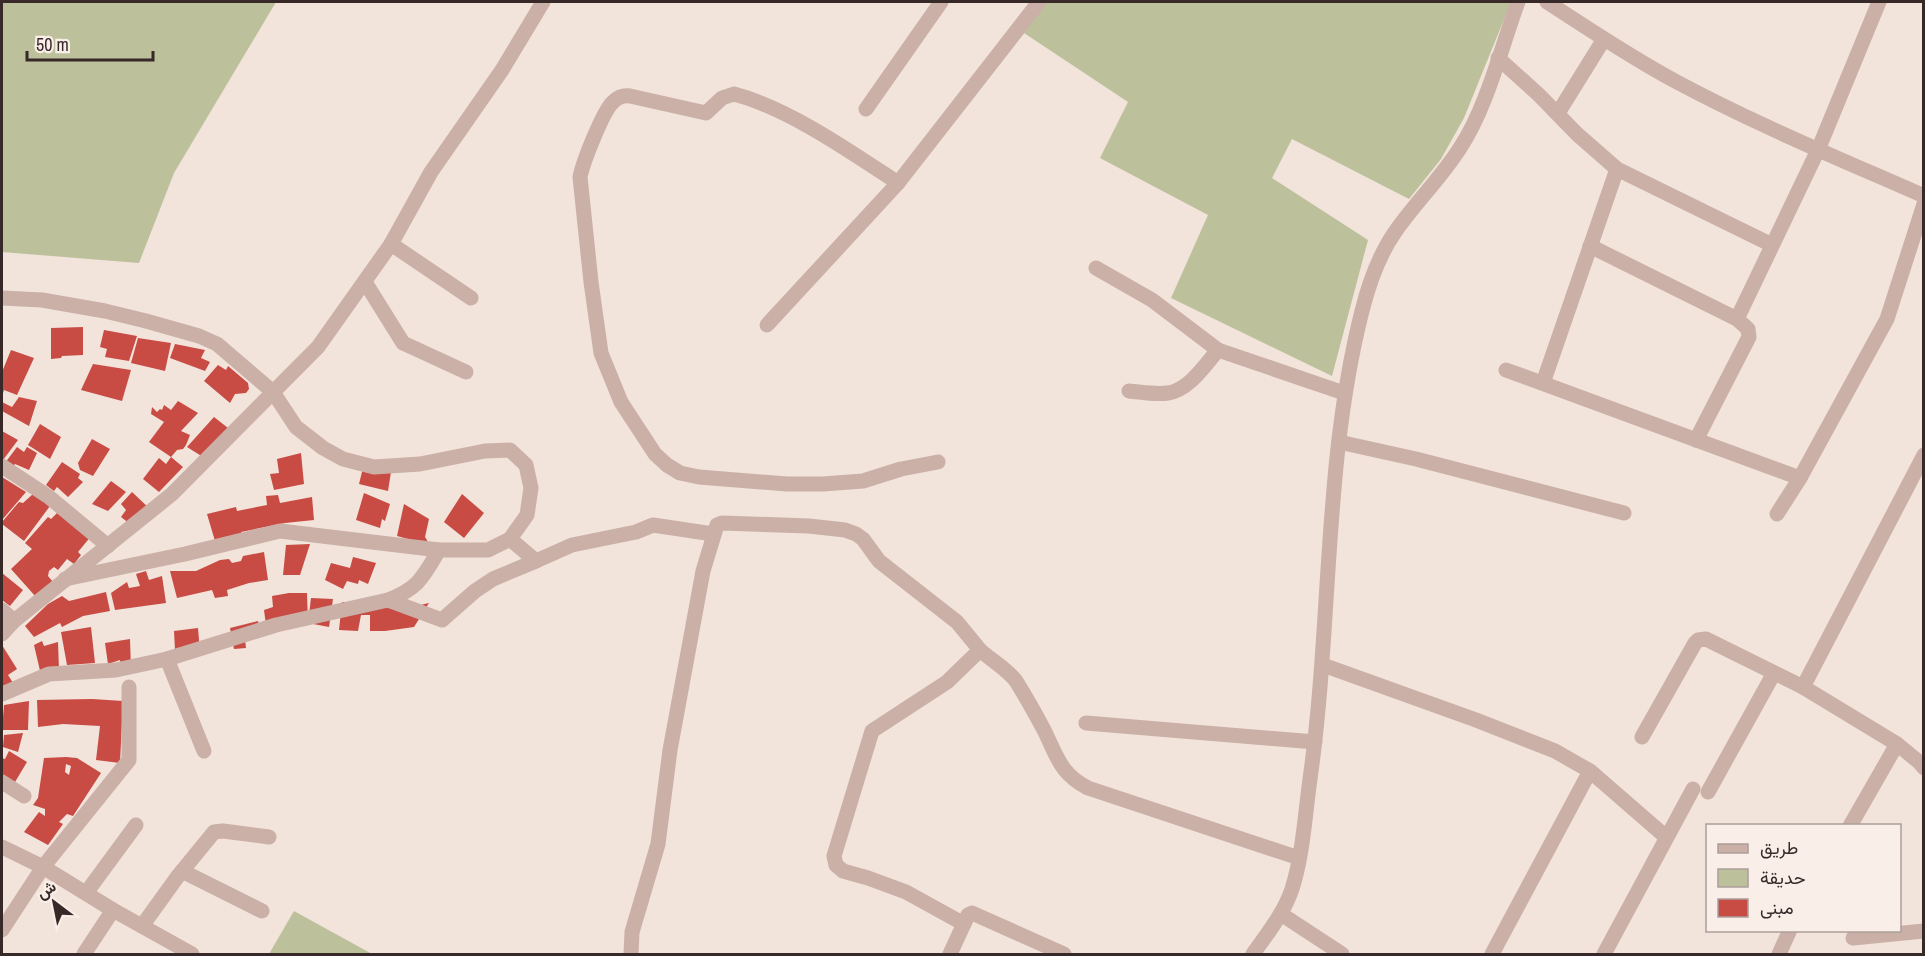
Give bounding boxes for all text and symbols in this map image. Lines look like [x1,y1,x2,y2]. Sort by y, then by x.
scale bar [27,24,153,62]
text: 50 m [36,32,69,57]
legend [1706,824,1901,932]
text: طريق [1760,835,1798,860]
text: حديقة [1760,865,1806,890]
north arrow [24,872,84,932]
text: ش [32,875,60,904]
text: مبنى [1760,895,1794,920]

